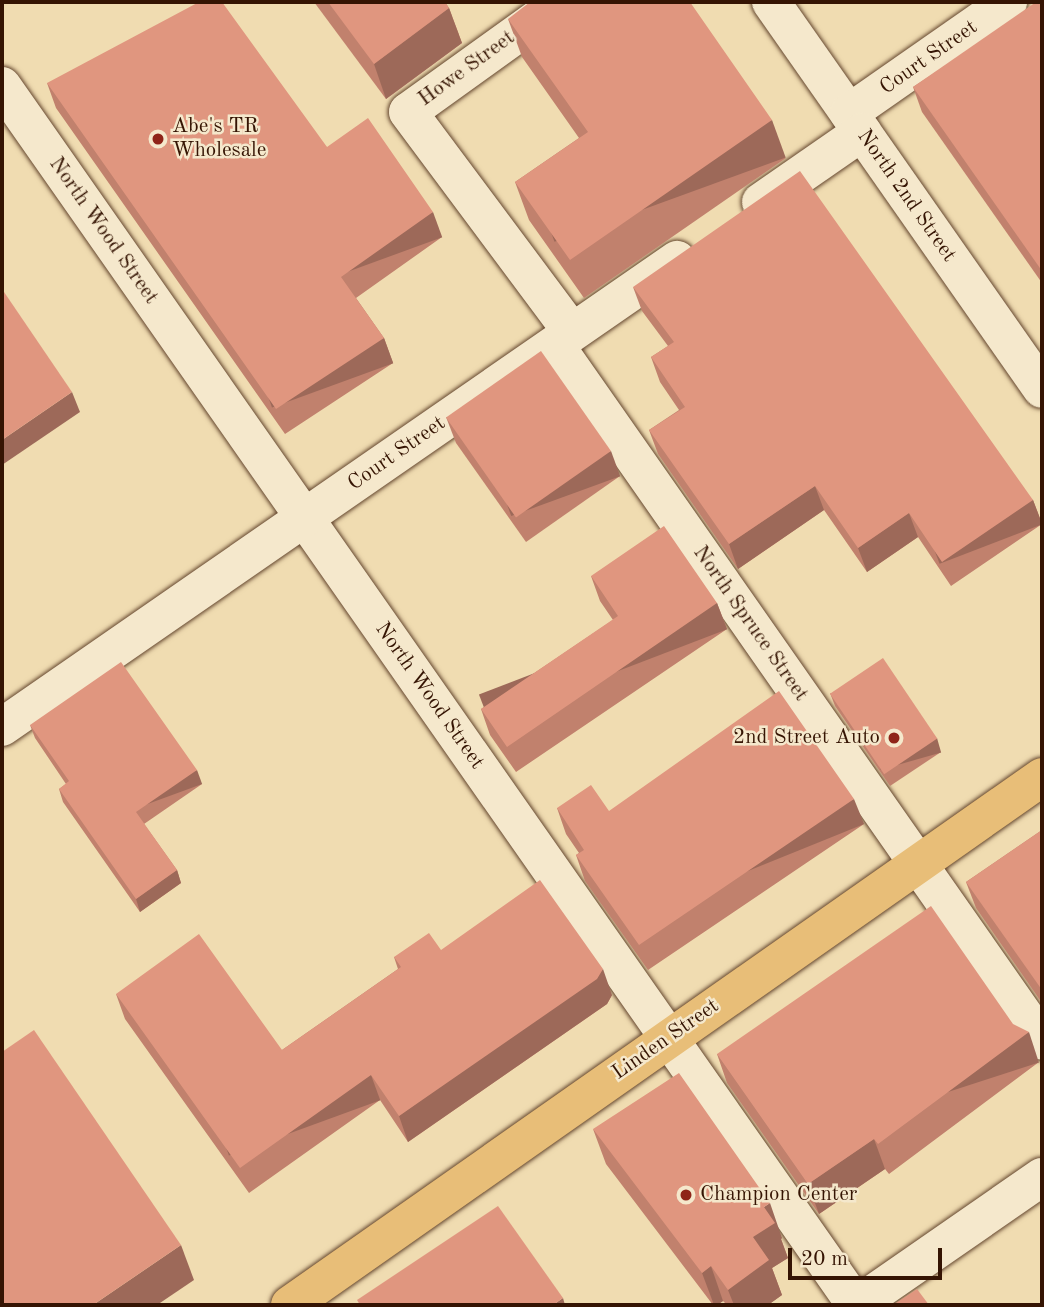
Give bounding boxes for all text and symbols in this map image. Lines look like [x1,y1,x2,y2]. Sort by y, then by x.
street label: Court Street [875,15,983,101]
street label: Howe Street [414,26,520,112]
place label: Abe's TR Wholesale [172,114,266,164]
street label: North 2nd Street [851,125,961,267]
marker: Abe's TR Wholesale [150,131,166,147]
street label: North Wood Street [43,153,163,309]
street label: Court Street [343,411,451,497]
street label: North Spruce Street [687,541,813,707]
street label: North Wood Street [369,618,489,774]
place label: 2nd Street Auto [733,725,880,751]
marker: 2nd Street Auto [886,730,902,746]
street label: Linden Street [608,994,724,1086]
place label: Champion Center [700,1182,857,1208]
marker: Champion Center [678,1187,694,1203]
scale bar [792,1234,946,1278]
text: 20 m [801,1249,848,1270]

